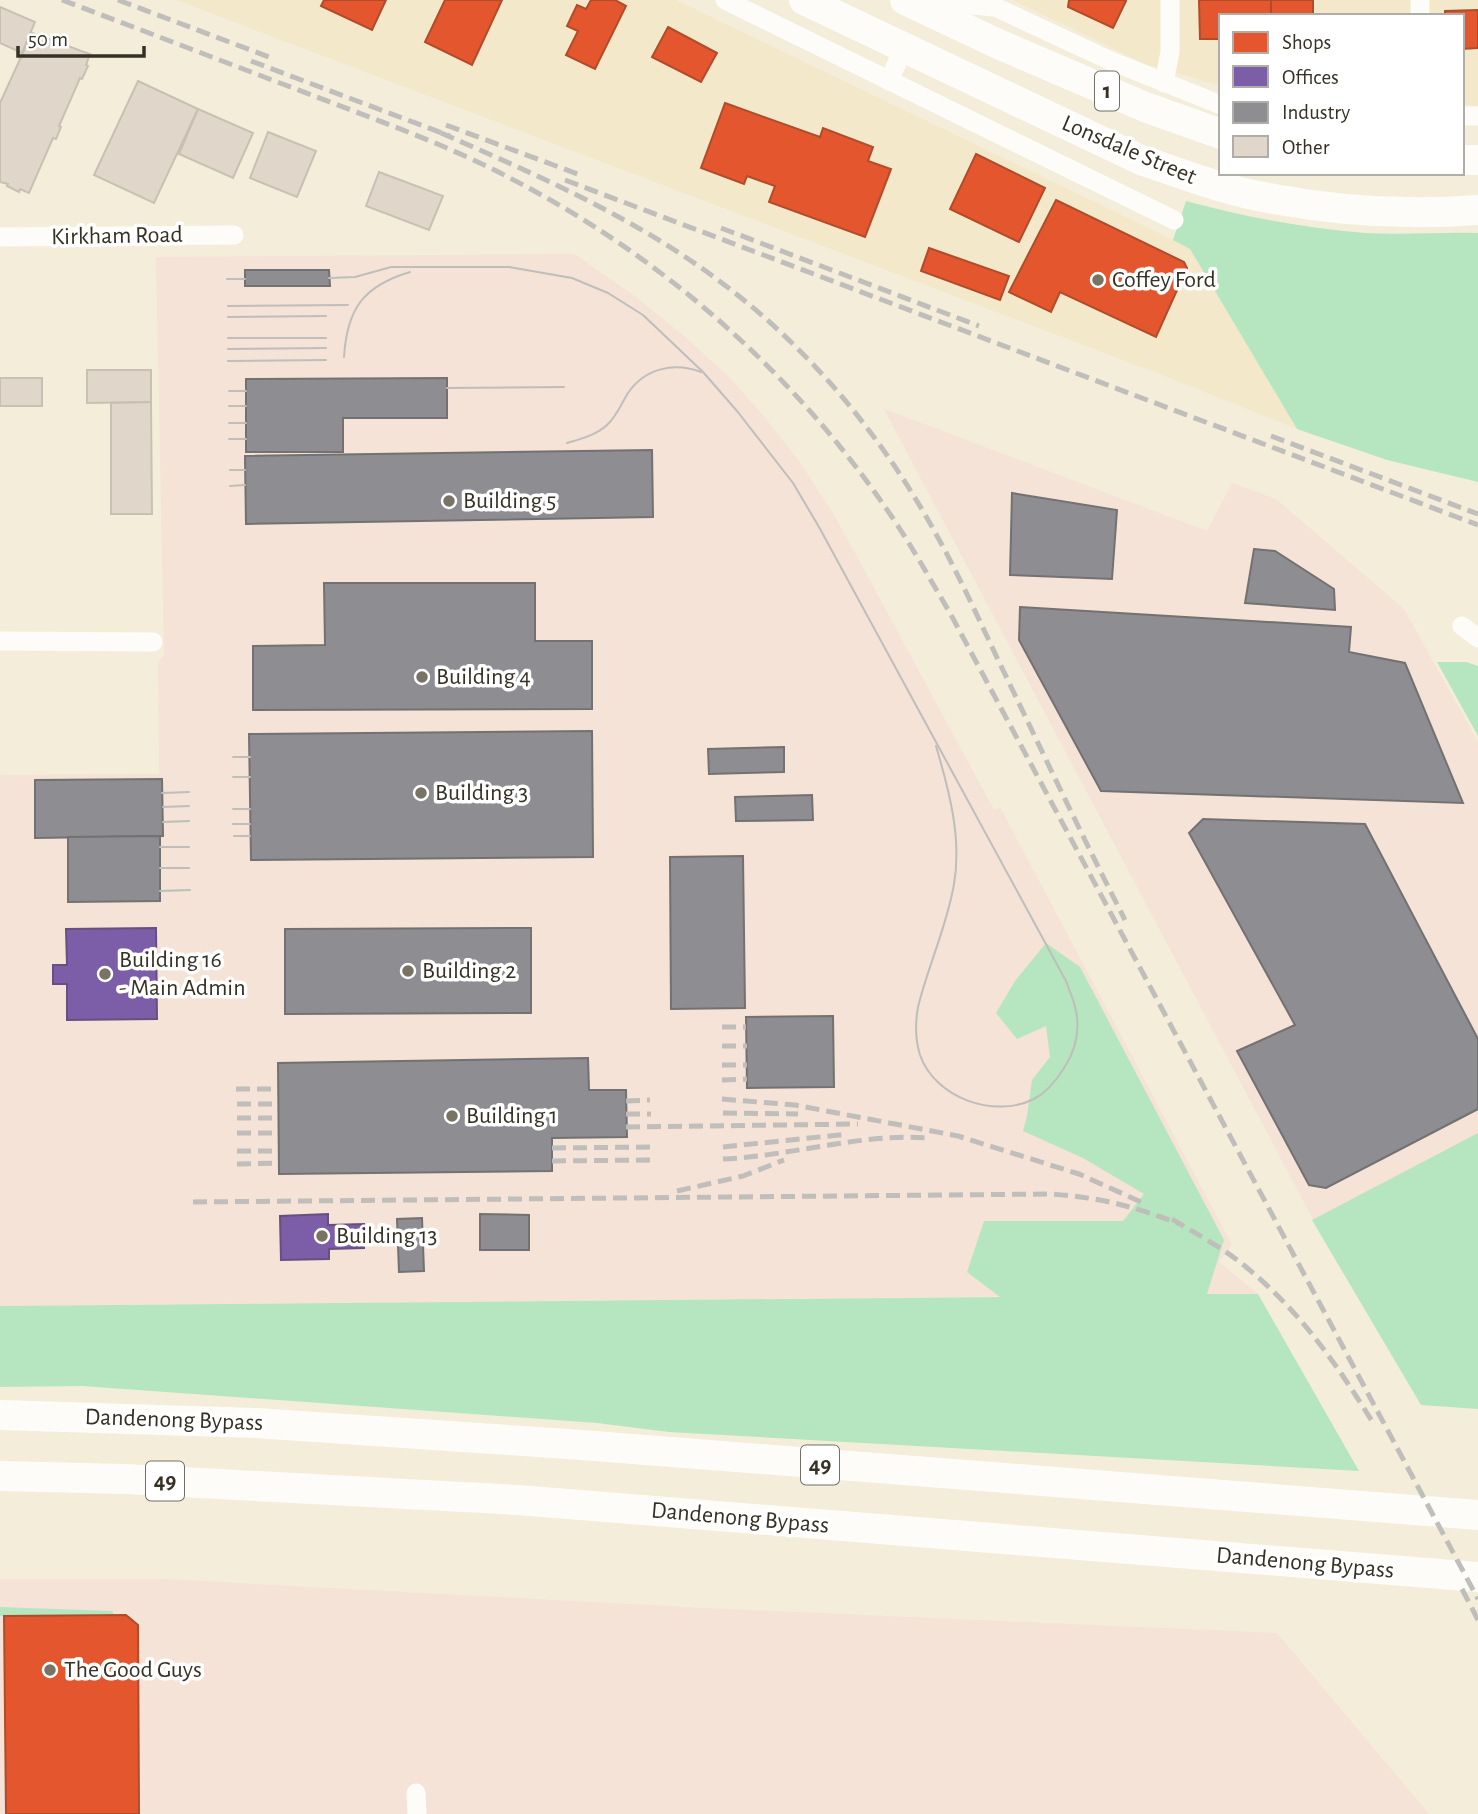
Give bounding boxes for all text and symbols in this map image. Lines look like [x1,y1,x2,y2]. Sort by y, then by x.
scale bar [18,14,144,58]
legend [1219,14,1464,175]
text: 50 m [28,29,68,50]
text: Shops [1282,32,1331,53]
text: Offices [1282,67,1339,88]
road number: 1 [1095,72,1119,110]
text: Industry [1282,102,1350,123]
street label: Lonsdale Street [1058,111,1200,189]
text: Other [1282,137,1330,158]
street label: Kirkham Road [51,223,183,249]
place label: Coffey Ford [1112,268,1216,292]
marker: Coffey Ford [1090,272,1106,288]
place label: Building 5 [463,489,556,513]
marker: Building 5 [441,493,457,509]
place label: Building 4 [436,665,531,689]
marker: Building 4 [414,669,430,685]
place label: Building 3 [435,781,528,805]
marker: Building 3 [413,785,429,801]
place label: Building 16 - Main Admin [119,948,246,1000]
place label: Building 2 [422,959,516,983]
marker: Building 2 [400,963,416,979]
marker: Building 16 - Main Admin [97,966,113,982]
place label: Building 1 [466,1104,557,1128]
marker: Building 1 [444,1108,460,1124]
place label: Building 13 [336,1224,437,1248]
marker: Building 13 [314,1228,330,1244]
street label: Dandenong Bypass [84,1405,264,1435]
road number: 49 [801,1446,839,1484]
road number: 49 [146,1462,184,1500]
street label: Dandenong Bypass [650,1498,830,1538]
street label: Dandenong Bypass [1215,1543,1395,1583]
place label: The Good Guys [64,1658,202,1682]
marker: The Good Guys [42,1662,58,1678]

